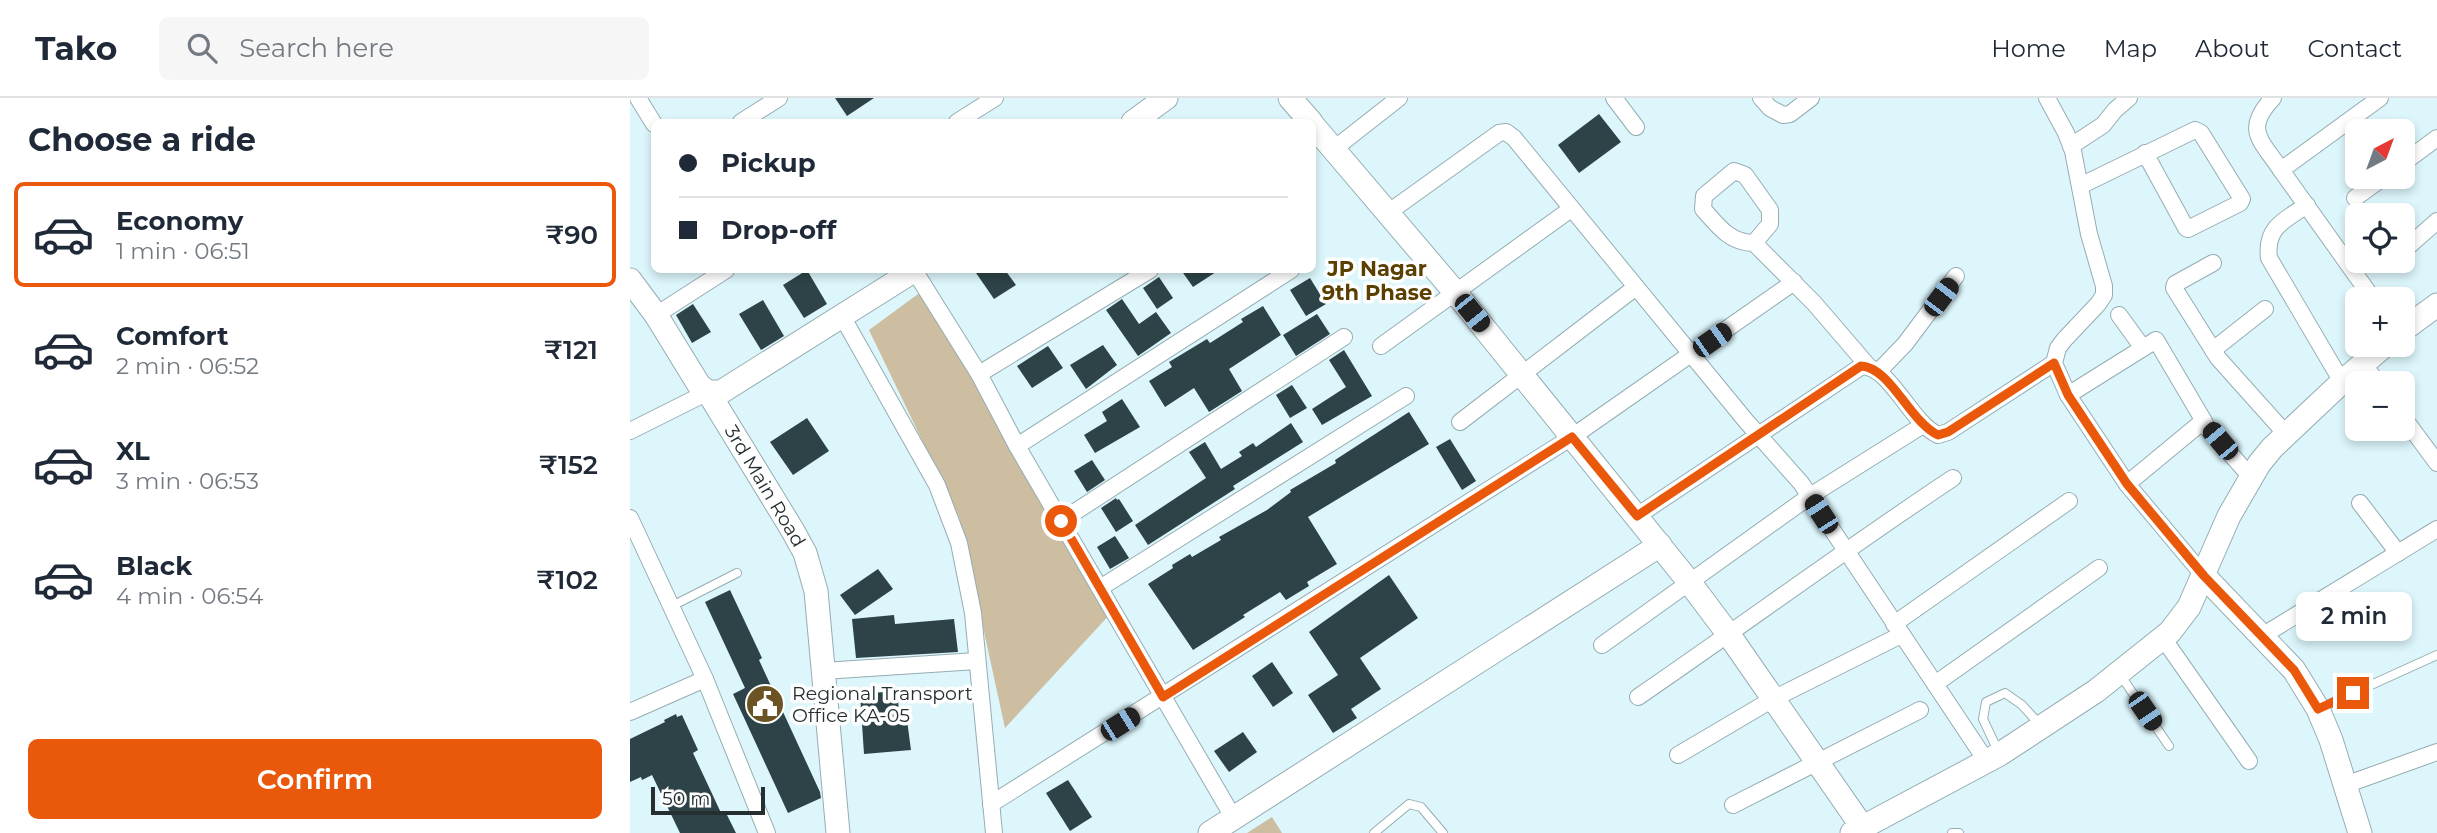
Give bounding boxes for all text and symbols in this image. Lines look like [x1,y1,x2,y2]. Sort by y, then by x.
search box [159,17,649,80]
text: Tako [35,28,117,68]
icon: search [183,29,221,67]
text: Search here [239,32,394,64]
text: Home [1991,34,2066,63]
text: Map [2104,34,2157,63]
text: About [2195,34,2269,63]
text: Contact [2307,34,2402,63]
north arrow [2345,119,2415,189]
map controls [2345,119,2415,441]
text: Choose a ride [28,120,256,159]
text: Pickup [721,147,816,179]
icon: car [32,203,95,266]
button: locate [2345,203,2415,273]
text: Economy [116,205,243,237]
text: Drop-off [721,214,836,246]
text: ₹90 [545,219,598,251]
text: 1 min · 06:51 [116,237,250,265]
district label: JP Nagar 9th Phase [1322,256,1432,305]
car [1920,274,1963,320]
button: + [2345,287,2415,357]
car [1451,290,1494,336]
icon: car [32,318,95,381]
car [1689,319,1736,361]
text: Comfort [116,320,228,352]
text: ₹121 [544,334,598,366]
text: 2 min · 06:52 [116,352,259,380]
button: − [2345,371,2415,441]
car [2199,418,2242,464]
street label: 3rd Main Road [720,421,810,551]
icon: car [32,433,95,496]
text: XL [116,435,150,467]
text: ₹152 [539,449,598,481]
text: 3 min · 06:53 [116,467,259,495]
car [1801,491,1842,537]
route start [1045,505,1077,537]
icon: car [32,548,95,611]
text: Black [116,550,192,582]
text: ₹102 [536,564,598,596]
text: 4 min · 06:54 [116,582,264,610]
callout: 2 min [2295,592,2411,640]
text: 2 min [2321,602,2387,630]
route end [2337,677,2369,709]
place label: Regional Transport Office KA-05 [792,682,973,727]
public building icon: Regional Transport Office KA-05 [744,683,786,725]
car [2125,688,2166,734]
car [1097,704,1144,744]
button: Confirm [28,739,602,819]
scale bar [651,784,765,816]
text: 50 m [662,787,710,810]

